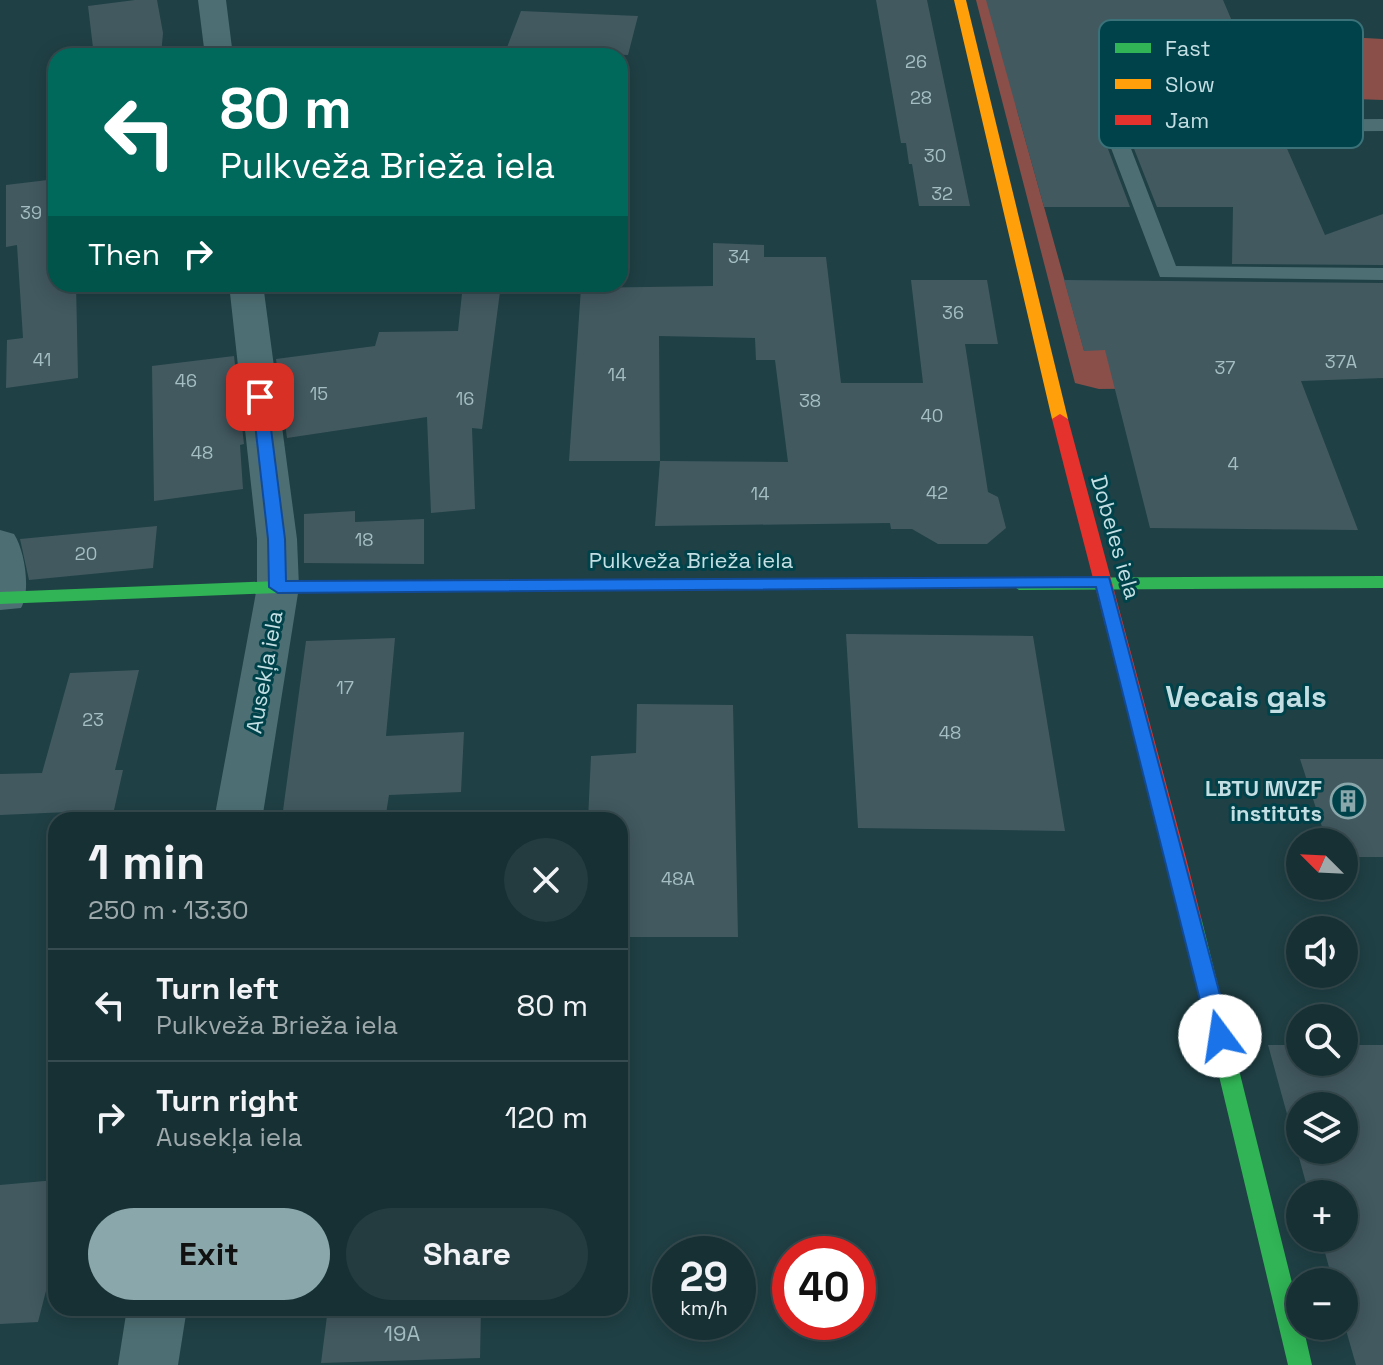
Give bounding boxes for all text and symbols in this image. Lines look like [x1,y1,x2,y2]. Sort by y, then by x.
legend [1099,20,1363,148]
text: Fast [1165,34,1211,62]
house number: 26 [905,50,927,73]
text: Slow [1165,70,1215,98]
text: 80 m [220,73,352,144]
icon: left [88,80,192,184]
house number: 28 [910,86,932,109]
text: Jam [1165,106,1209,134]
text: Pulkveža Brieža iela [220,143,555,189]
house number: 30 [924,144,946,167]
house number: 32 [931,182,953,205]
house number: 39 [20,201,42,224]
icon: right [176,232,220,276]
text: Then [88,235,160,274]
house number: 34 [728,245,750,268]
house number: 36 [942,301,964,324]
house number: 41 [33,348,51,371]
house number: 37A [1325,350,1357,373]
house number: 37 [1214,356,1236,379]
pin [226,363,294,431]
house number: 14 [608,363,626,386]
house number: 46 [175,369,197,392]
icon: arrive [238,375,282,419]
house number: 15 [310,382,328,405]
house number: 16 [456,387,474,410]
house number: 38 [799,389,821,412]
house number: 40 [921,404,943,427]
house number: 48 [191,441,213,464]
house number: 4 [1227,452,1239,475]
street label: Dobeles iela [1085,472,1147,602]
house number: 42 [926,481,948,504]
house number: 14 [751,482,769,505]
house number: 18 [355,528,373,551]
house number: 20 [75,542,97,565]
street label: Pulkveža Brieža iela [589,546,794,574]
street label: Ausekļa iela [239,608,289,735]
house number: 17 [336,676,354,699]
district label: Vecais gals [1165,677,1327,716]
house number: 23 [82,708,104,731]
house number: 48 [939,721,961,744]
place label: LBTU MVZF institūts [1205,774,1322,827]
building icon: LBTU MVZF institūts [1329,782,1367,820]
north arrow [1286,828,1358,900]
map controls [1286,828,1358,1340]
text: 1 min [88,832,205,893]
button: close [504,838,588,922]
house number: 48A [661,867,695,890]
text: 250 m · 13:30 [88,893,249,927]
button: sound [1286,916,1358,988]
text: Turn left [156,969,279,1008]
icon: left [88,983,132,1027]
text: 80 m [517,986,588,1025]
position arrow [1178,994,1262,1078]
button: search [1286,1004,1358,1076]
text: Pulkveža Brieža iela [156,1008,398,1042]
text: Turn right [156,1081,299,1120]
button: layers [1286,1092,1358,1164]
icon: right [88,1095,132,1139]
text: 120 m [505,1098,588,1137]
text: Ausekļa iela [156,1120,302,1154]
button: + [1286,1180,1358,1252]
button: Exit [88,1208,330,1300]
button: Share [346,1208,588,1300]
speed limit sign: 40 [772,1236,876,1340]
text: 29 [680,1252,728,1303]
button: − [1286,1268,1358,1340]
text: km/h [680,1295,728,1321]
house number: 19A [384,1319,420,1347]

